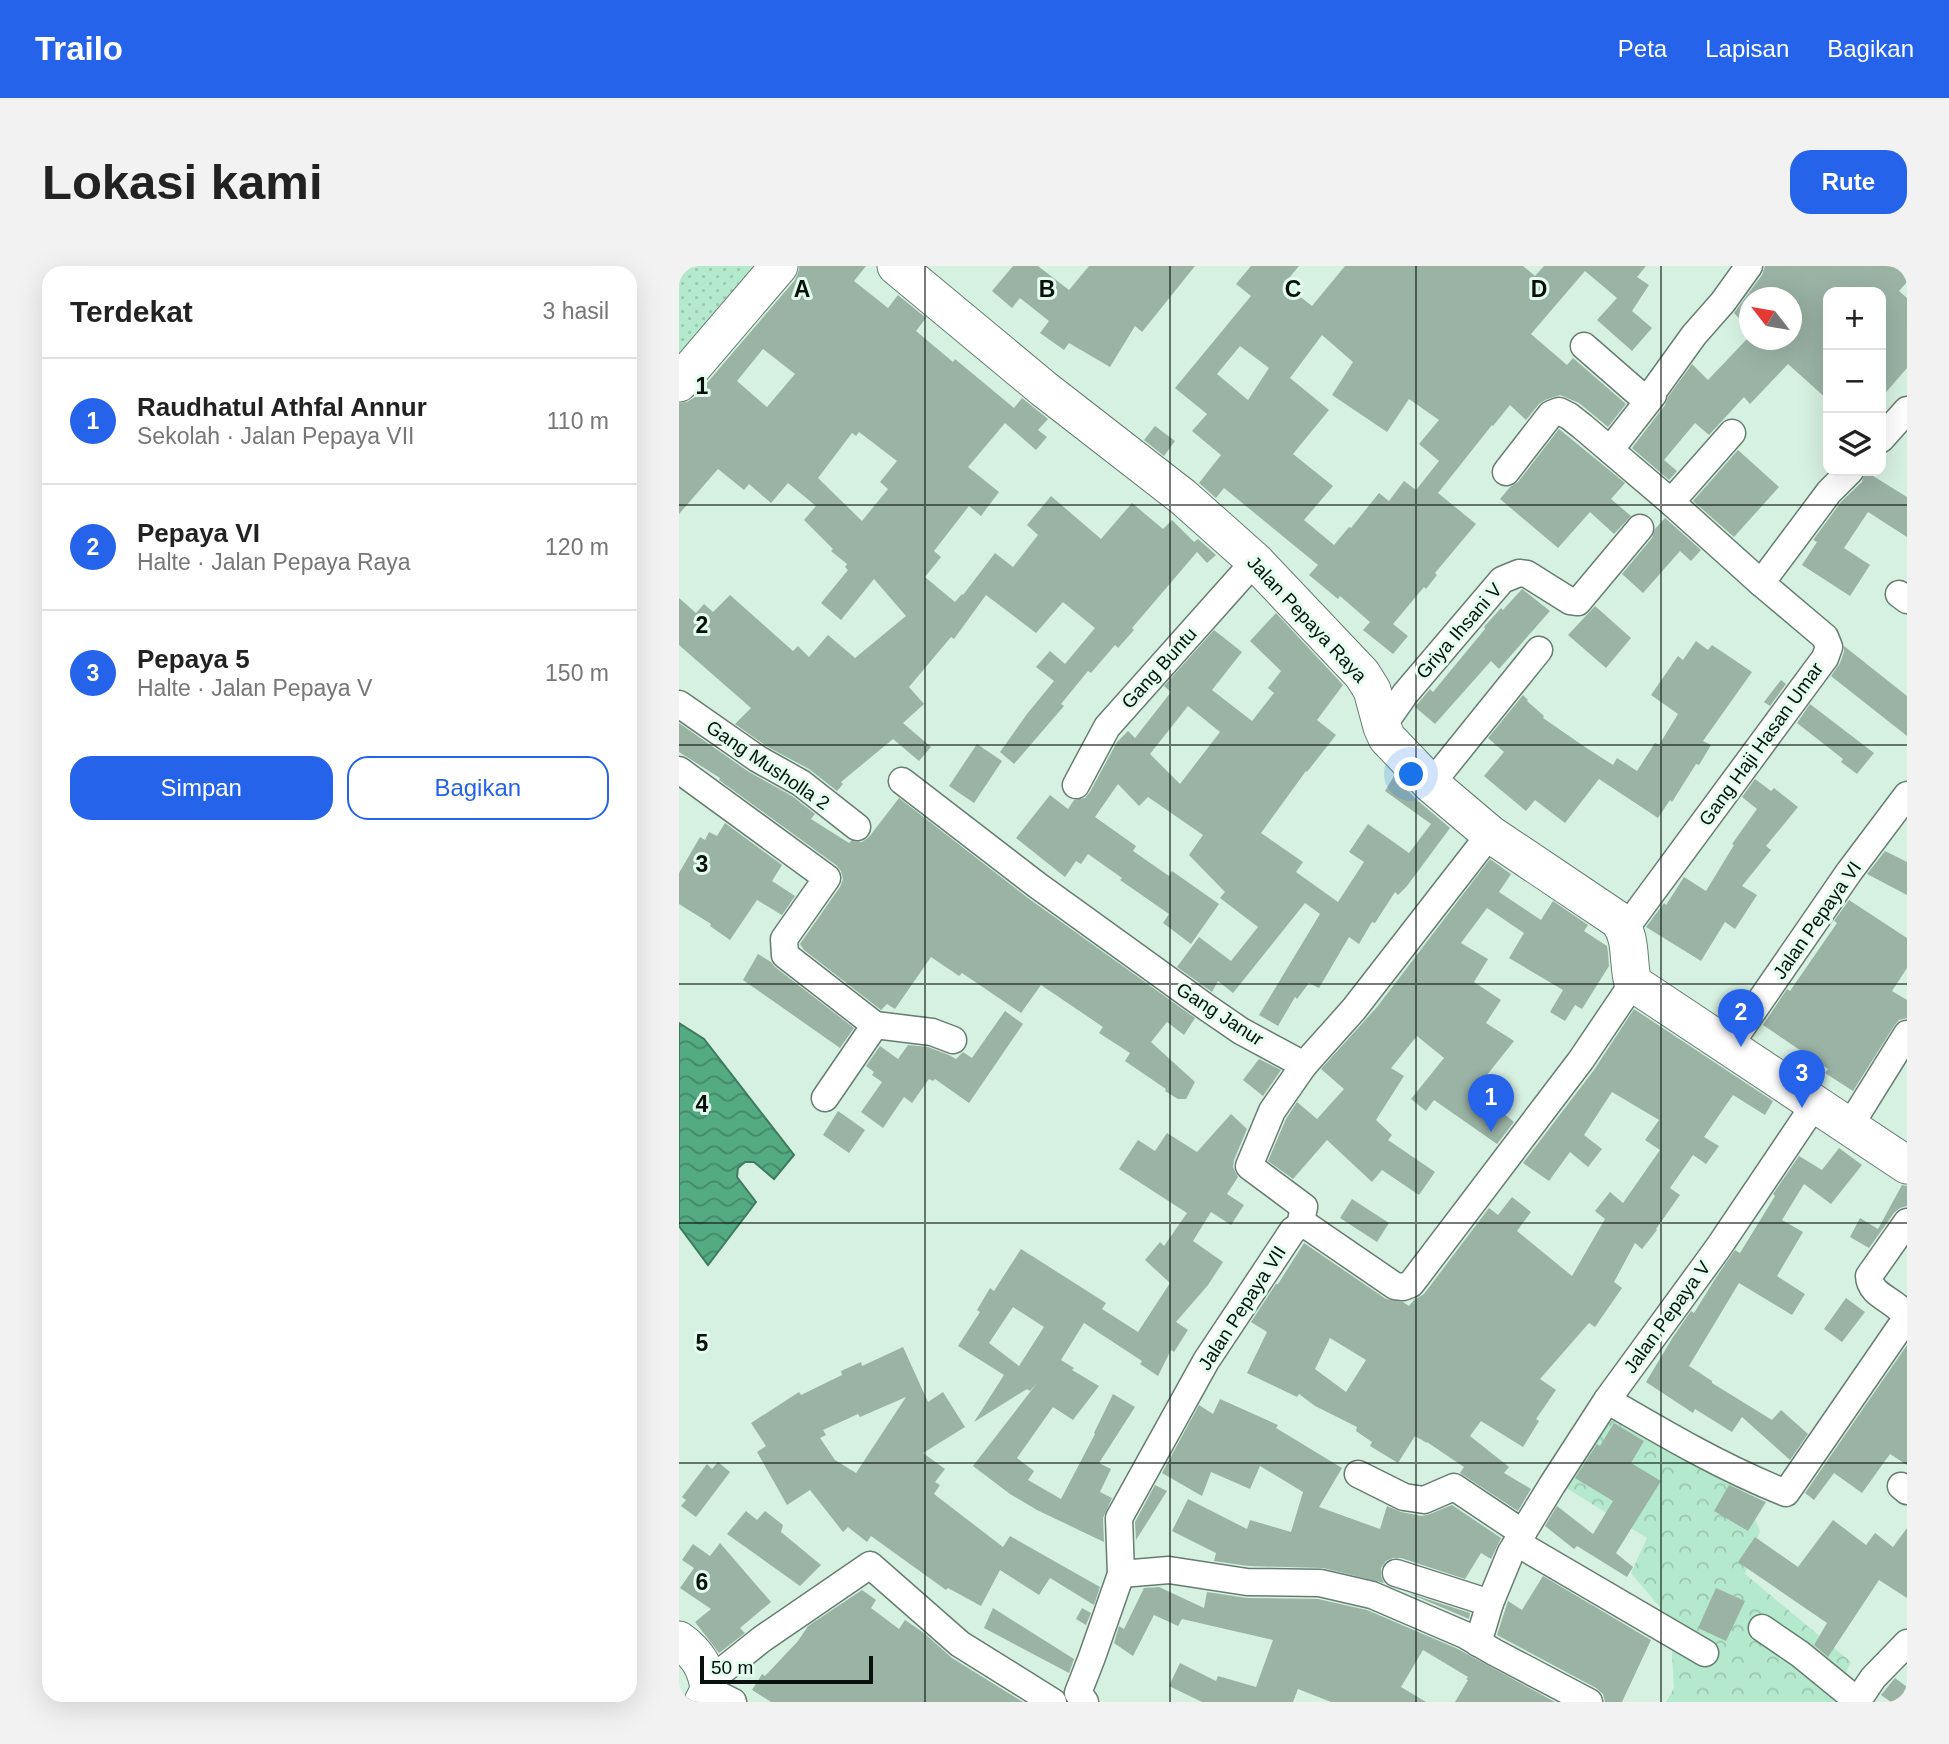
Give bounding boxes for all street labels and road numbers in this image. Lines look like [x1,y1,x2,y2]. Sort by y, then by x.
street label: Jalan Pepaya Raya [1243,552,1371,687]
street label: Griya Ihsani V [1412,579,1506,683]
street label: Gang Buntu [1117,623,1201,713]
street label: Gang Haji Hasan Umar [1695,658,1828,830]
street label: Gang Musholla 2 [703,716,833,814]
street label: Jalan Pepaya VI [1769,857,1865,983]
street label: Gang Janur [1173,978,1268,1050]
street label: Jalan Pepaya VII [1194,1242,1290,1374]
street label: Jalan Pepaya V [1619,1257,1715,1377]

